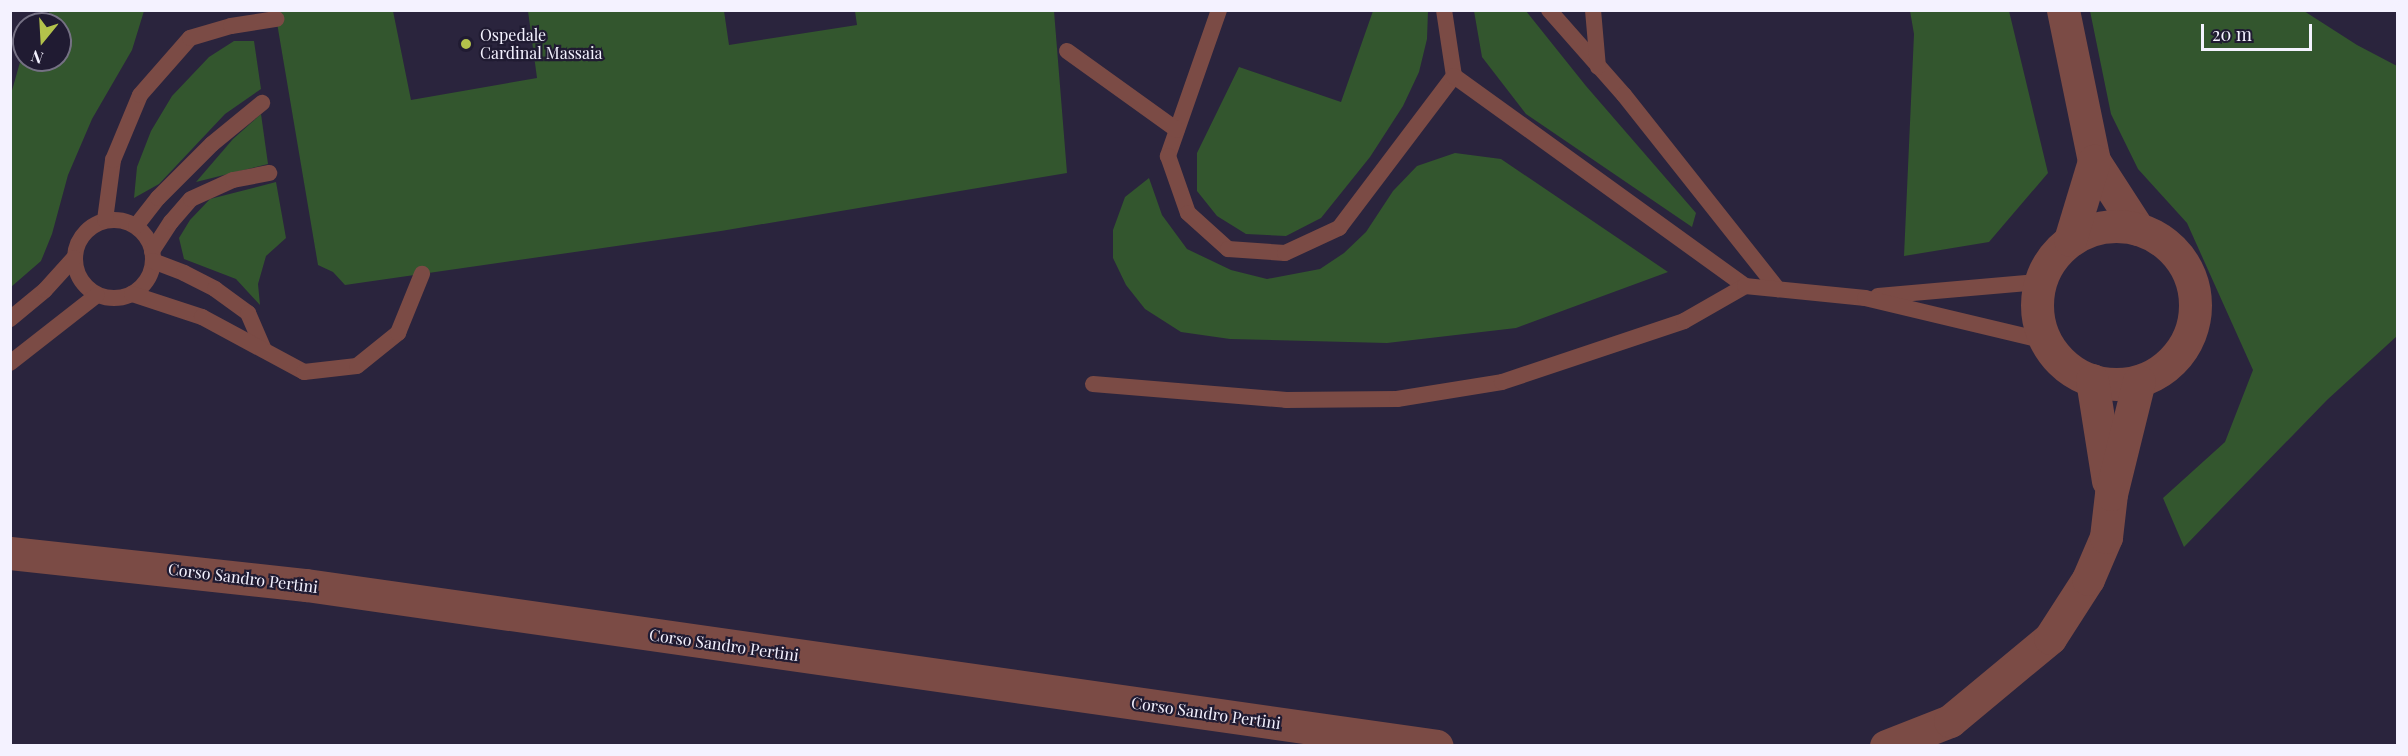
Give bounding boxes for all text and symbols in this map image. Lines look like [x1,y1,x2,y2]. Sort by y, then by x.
north arrow [12,12,72,72]
scale bar [2204,12,2315,50]
text: 20 m [2212,22,2252,46]
place label: Ospedale Cardinal Massaia [480,25,603,63]
marker: Ospedale Cardinal Massaia [457,35,475,53]
text: N [28,46,46,69]
street label: Corso Sandro Pertini [167,559,319,597]
street label: Corso Sandro Pertini [648,625,800,665]
street label: Corso Sandro Pertini [1130,693,1282,733]

